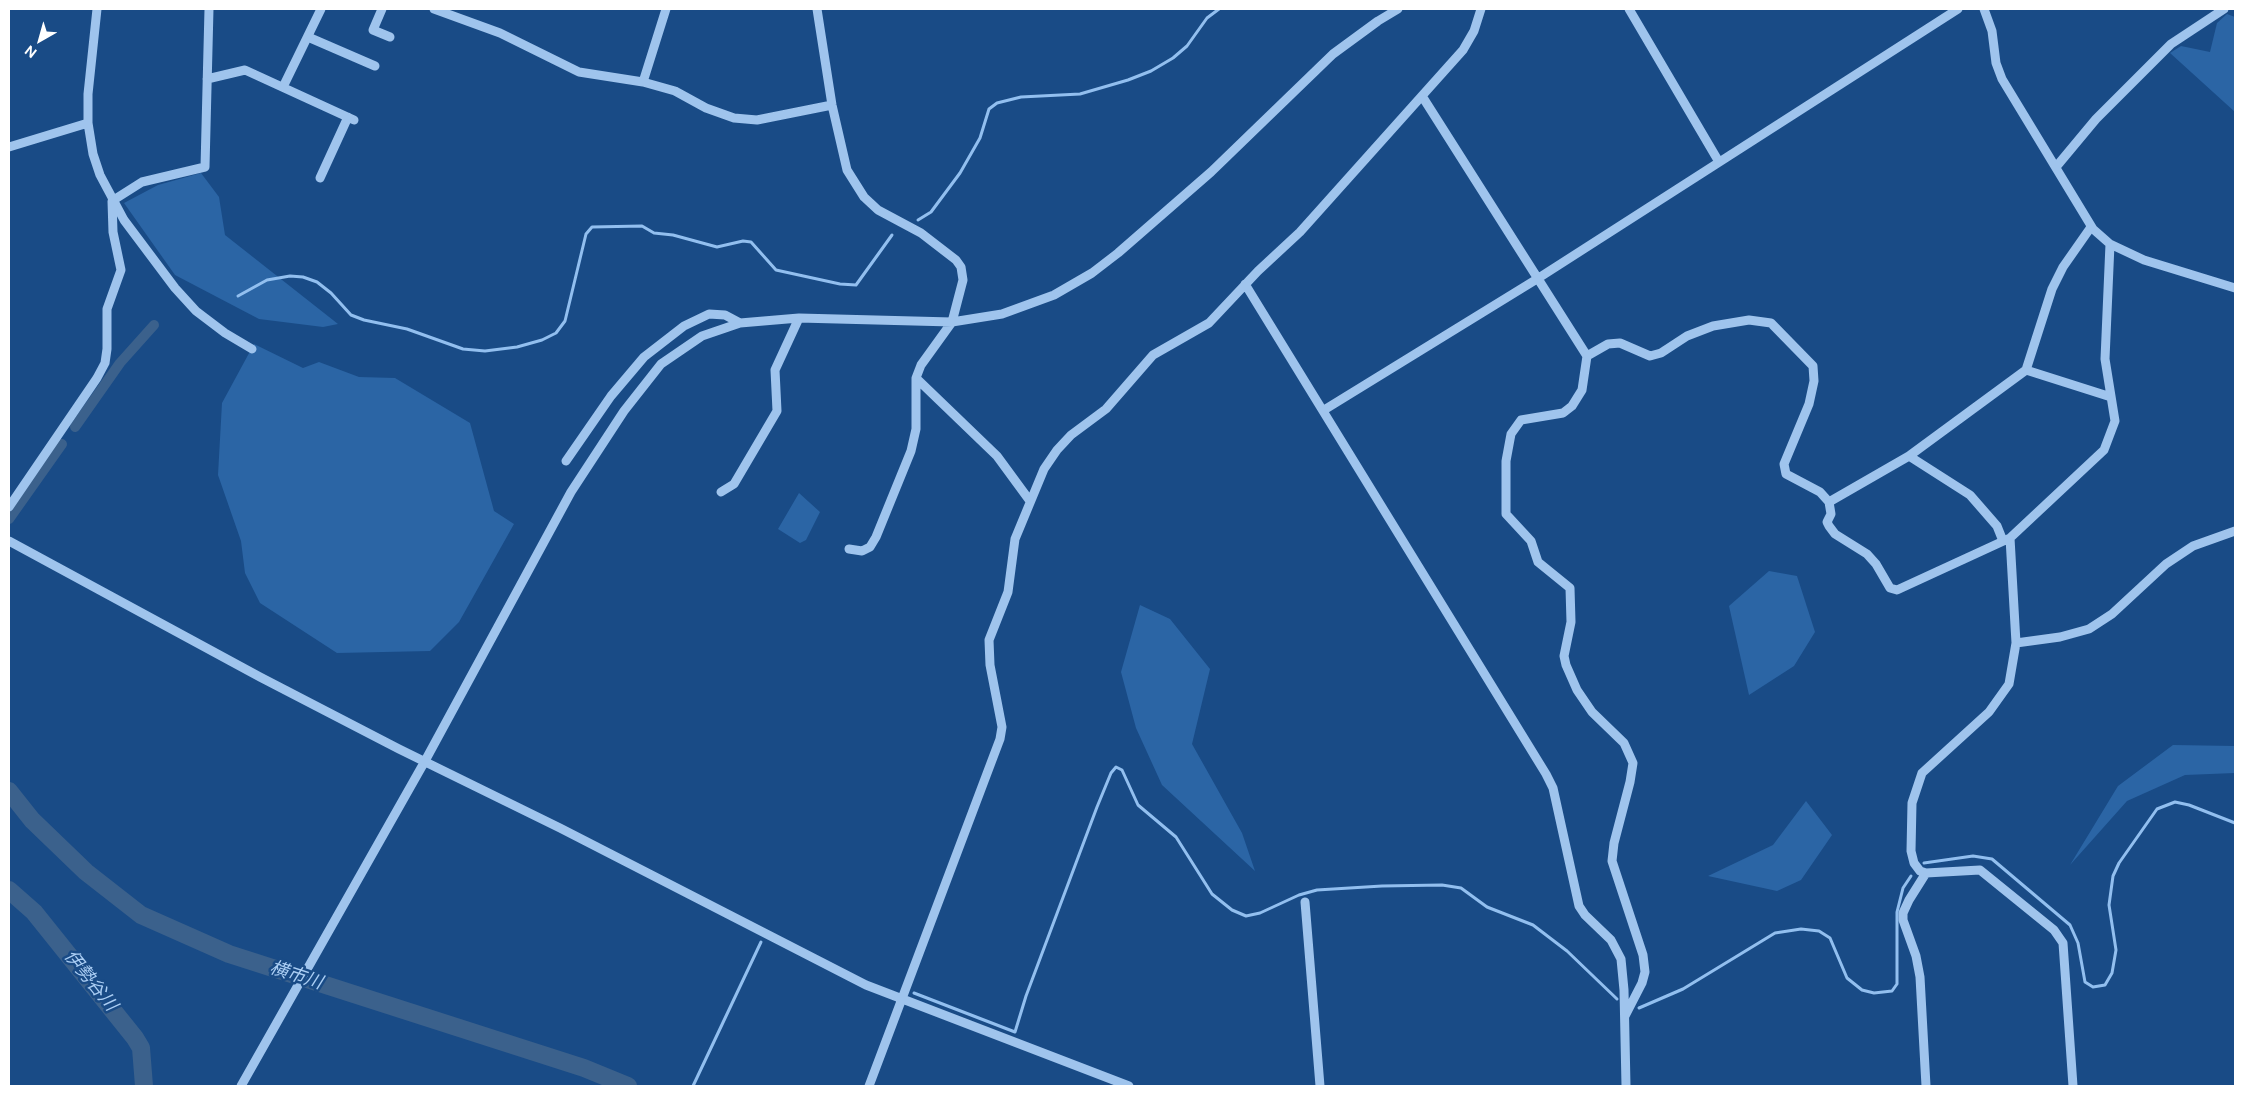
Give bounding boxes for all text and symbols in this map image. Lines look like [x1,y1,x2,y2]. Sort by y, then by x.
north arrow [15,15,65,65]
text: N [21,42,40,62]
water label: 伊勢谷川 [59,946,121,1016]
water label: 横市川 [267,957,325,995]

